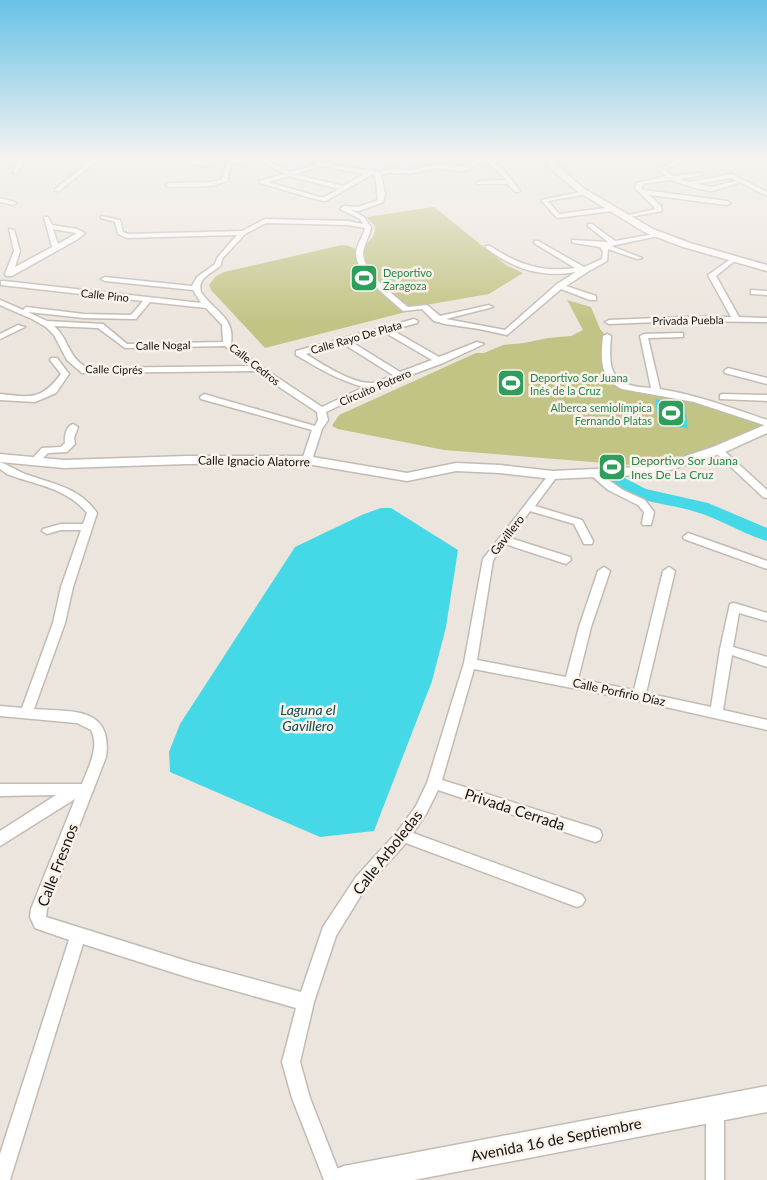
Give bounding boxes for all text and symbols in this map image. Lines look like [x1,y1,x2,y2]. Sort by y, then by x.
sports icon: Deportivo Zaragoza [349,263,379,293]
place label: Deportivo Zaragoza [383,266,432,292]
street label: Calle Pino [80,286,130,304]
street label: Privada Puebla [652,313,724,327]
street label: Calle Rayo De Plata [309,318,403,356]
street label: Calle Nogal [135,338,191,352]
street label: Calle Cedros [227,340,283,388]
street label: Calle Ciprés [85,362,143,376]
street label: Circuito Potrero [337,366,413,408]
sports icon: Deportivo Sor Juana Inés de la Cruz [496,368,526,398]
place label: Deportivo Sor Juana Inés de la Cruz [530,371,628,397]
sports icon: Alberca semiolímpica Fernando Platas [656,398,686,428]
place label: Alberca semiolímpica Fernando Platas [550,401,652,427]
sports icon: Deportivo Sor Juana Ines De La Cruz [597,452,627,482]
street label: Calle Ignacio Alatorre [198,453,310,469]
place label: Deportivo Sor Juana Ines De La Cruz [631,453,738,482]
street label: Gavillero [487,512,527,558]
street label: Calle Porfirio Díaz [571,675,667,709]
water label: Laguna el Gavillero [280,701,336,734]
street label: Privada Cerrada [462,784,568,834]
street label: Calle Arboledas [348,806,426,898]
street label: Calle Fresnos [33,821,81,909]
street label: Avenida 16 de Septiembre [469,1114,643,1164]

